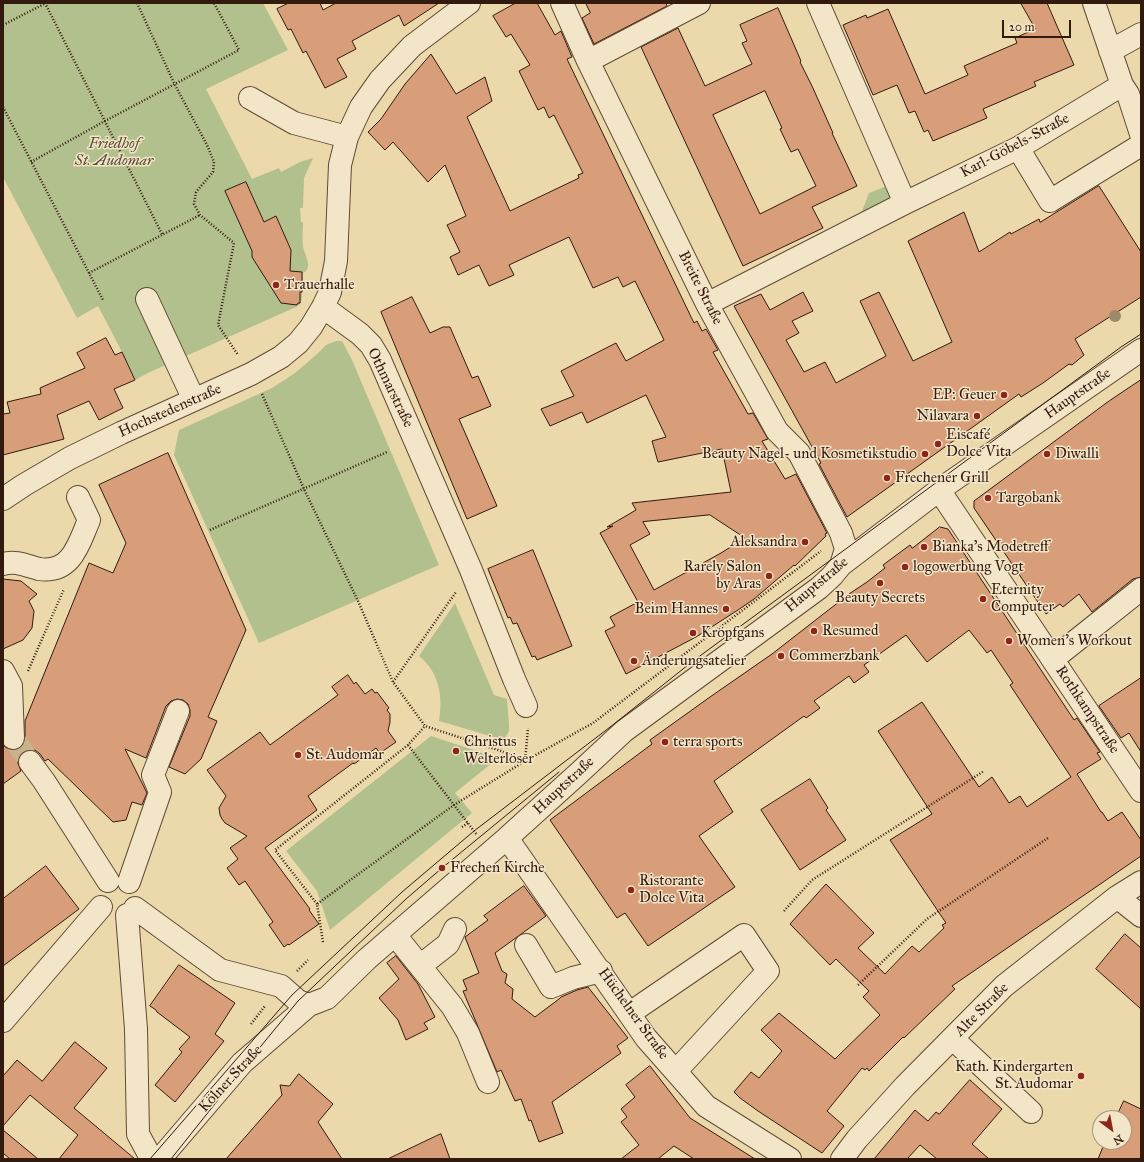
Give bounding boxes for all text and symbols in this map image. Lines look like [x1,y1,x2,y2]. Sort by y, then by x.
scale bar [1004,12,1073,38]
text: 20 m [1009,20,1035,34]
street label: Karl-Göbels-Straße [958,110,1072,182]
park label: Friedhof St. Audomar [75,135,153,170]
street label: Breite Straße [674,248,726,328]
place label: Trauerhalle [284,276,355,294]
marker: Trauerhalle [271,280,281,290]
street label: Othmarstraße [363,345,417,431]
street label: Hauptstraße [1041,365,1115,423]
street label: Hochstedenstraße [116,380,224,442]
place label: EP: Geuer [933,386,996,404]
marker: EP: Geuer [999,390,1009,400]
place label: Nilavara [916,407,969,425]
marker: Nilavara [972,411,982,421]
place label: Eiscafé Dolce Vita [946,426,1011,461]
marker: Eiscafé Dolce Vita [933,439,943,449]
place label: Beauty Nagel- und Kosmetikstudio [702,445,917,463]
place label: Diwalli [1055,445,1099,463]
marker: Beauty Nagel- und Kosmetikstudio [920,449,930,459]
marker: Diwalli [1042,449,1052,459]
place label: Frechener Grill [895,469,989,487]
marker: Frechener Grill [882,473,892,483]
place label: Targobank [996,489,1061,507]
marker: Targobank [983,493,993,503]
place label: Aleksandra [730,533,797,551]
marker: Aleksandra [800,537,810,547]
place label: Bianka's Modetreff [932,538,1049,556]
marker: Bianka's Modetreff [919,542,929,552]
street label: Hauptstraße [782,553,852,617]
place label: Rarely Salon by Aras [684,558,761,593]
place label: logowerbung Vogt [913,558,1024,576]
marker: logowerbung Vogt [900,562,910,572]
marker: Rarely Salon by Aras [764,571,774,581]
marker: Beauty Secrets [875,578,885,588]
place label: Eternity Computer [991,581,1054,616]
place label: Beauty Secrets [835,589,925,607]
marker: Eternity Computer [978,594,988,604]
place label: Beim Hannes [635,600,718,618]
marker: Beim Hannes [721,604,731,614]
place label: Resumed [822,622,879,640]
place label: Kröpfgans [701,624,764,642]
marker: Resumed [809,626,819,636]
marker: Kröpfgans [688,628,698,638]
place label: Women's Workout [1017,632,1132,650]
marker: Women's Workout [1004,636,1014,646]
place label: Commerzbank [789,647,880,665]
marker: Commerzbank [776,651,786,661]
place label: Änderungsatelier [642,652,746,670]
marker: Änderungsatelier [629,656,639,666]
street label: Rothkampstraße [1051,663,1123,757]
place label: Christus Welterlöser [464,733,534,768]
place label: terra sports [673,733,742,751]
marker: terra sports [660,737,670,747]
place label: St. Audomar [306,746,384,764]
marker: Christus Welterlöser [451,746,461,756]
marker: St. Audomar [293,750,303,760]
street label: Hauptstraße [530,753,598,819]
place label: Frechen Kirche [450,859,545,877]
marker: Frechen Kirche [437,863,447,873]
place label: Ristorante Dolce Vita [639,872,704,907]
marker: Ristorante Dolce Vita [626,885,636,895]
street label: Hüchelner Straße [594,965,672,1063]
street label: Alte Straße [951,979,1013,1041]
street label: Kölner Straße [195,1042,267,1116]
place label: Kath. Kindergarten St. Audomar [955,1058,1073,1093]
marker: Kath. Kindergarten St. Audomar [1076,1071,1086,1081]
north arrow [1092,1110,1132,1150]
text: N [1111,1132,1126,1148]

